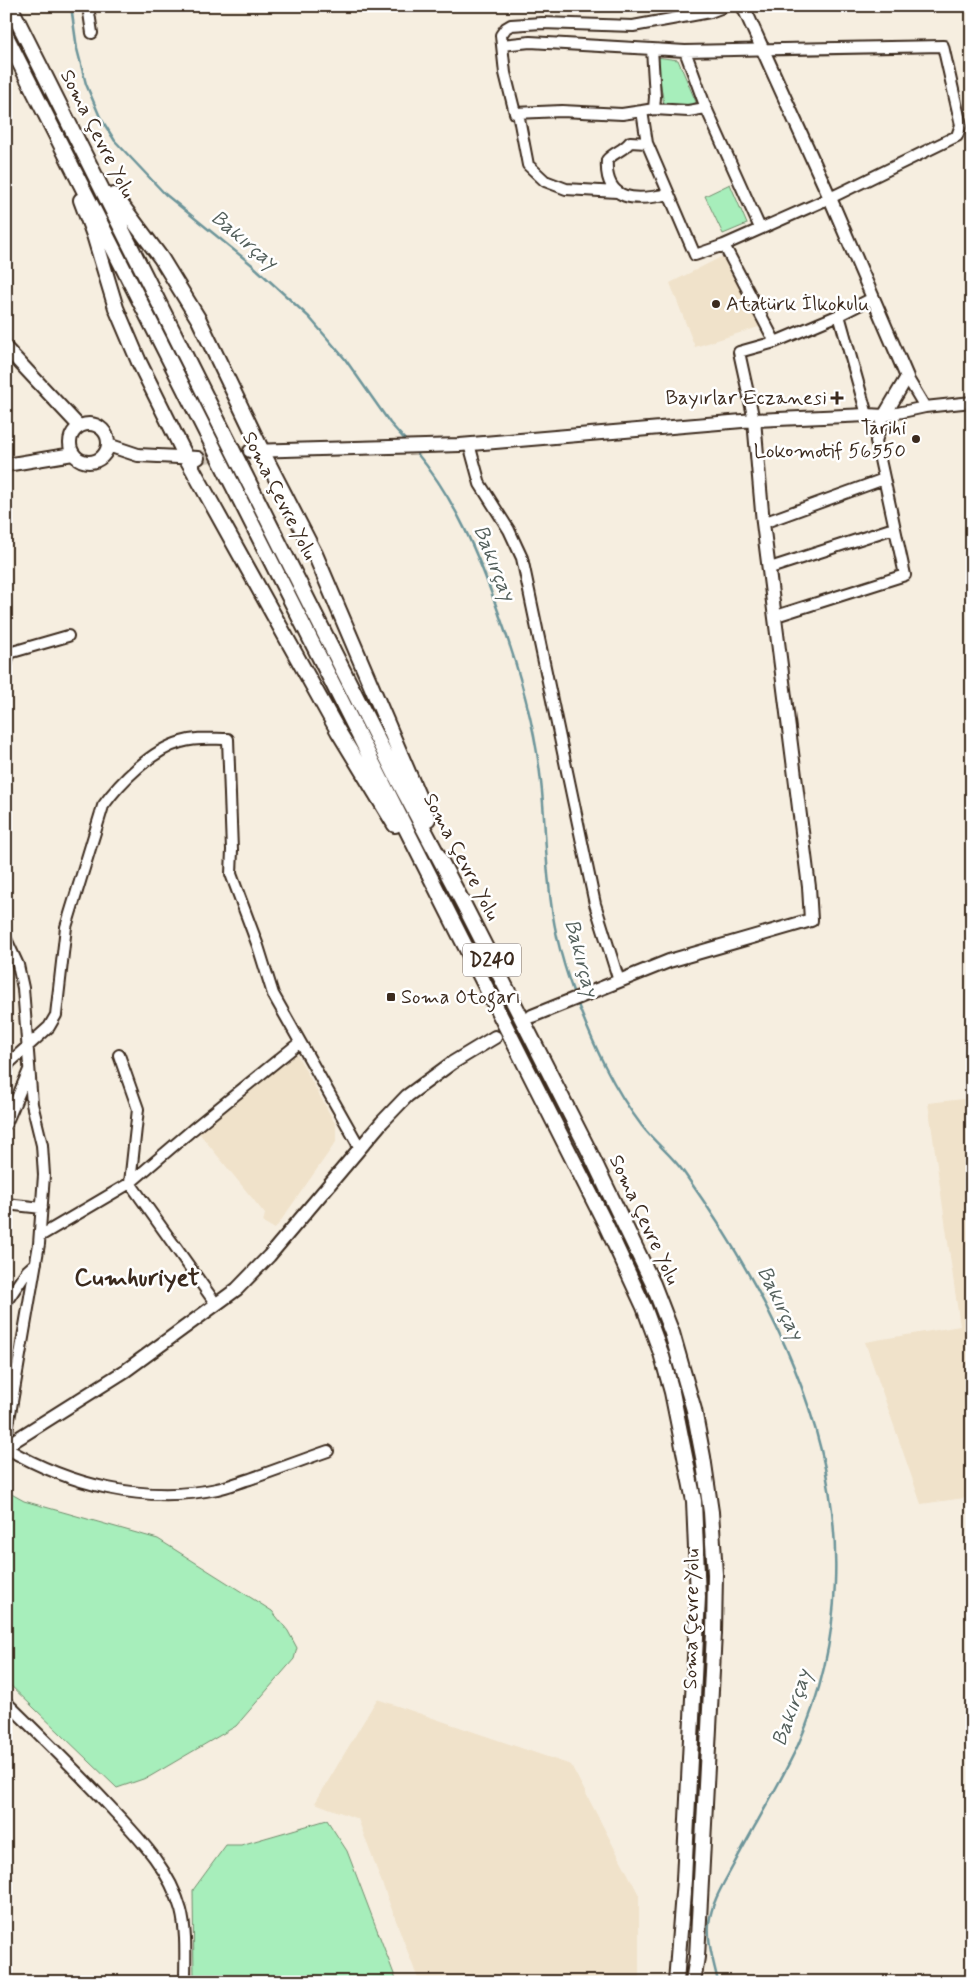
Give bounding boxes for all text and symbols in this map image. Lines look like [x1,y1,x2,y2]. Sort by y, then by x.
street label: Soma Çevre Yolu [53,65,141,203]
water label: Bakırçay [205,204,285,277]
place label: Atatürk İlkokulu [726,291,869,318]
marker: Atatürk İlkokulu [710,298,722,310]
place label: Bayırlar Eczanesi [665,385,827,412]
marker: Bayırlar Eczanesi [831,392,843,404]
place label: Tarihi Lokomotif 56550 [754,415,906,465]
street label: Soma Çevre Yolu [235,427,323,565]
marker: Tarihi Lokomotif 56550 [910,433,922,445]
water label: Bakırçay [466,521,523,607]
street label: Soma Çevre Yolu [416,789,506,925]
water label: Bakırçay [557,916,605,1002]
road number: D240 [463,944,521,976]
place label: Soma Otogarı [401,984,521,1013]
marker: Soma Otogarı [385,991,397,1003]
street label: Soma Çevre Yolu [602,1151,686,1289]
water label: Bakırçay [750,1261,811,1346]
district label: Cumhuriyet [74,1262,200,1295]
street label: Soma Çevre Yolu [677,1548,707,1690]
water label: Bakırçay [765,1664,819,1750]

